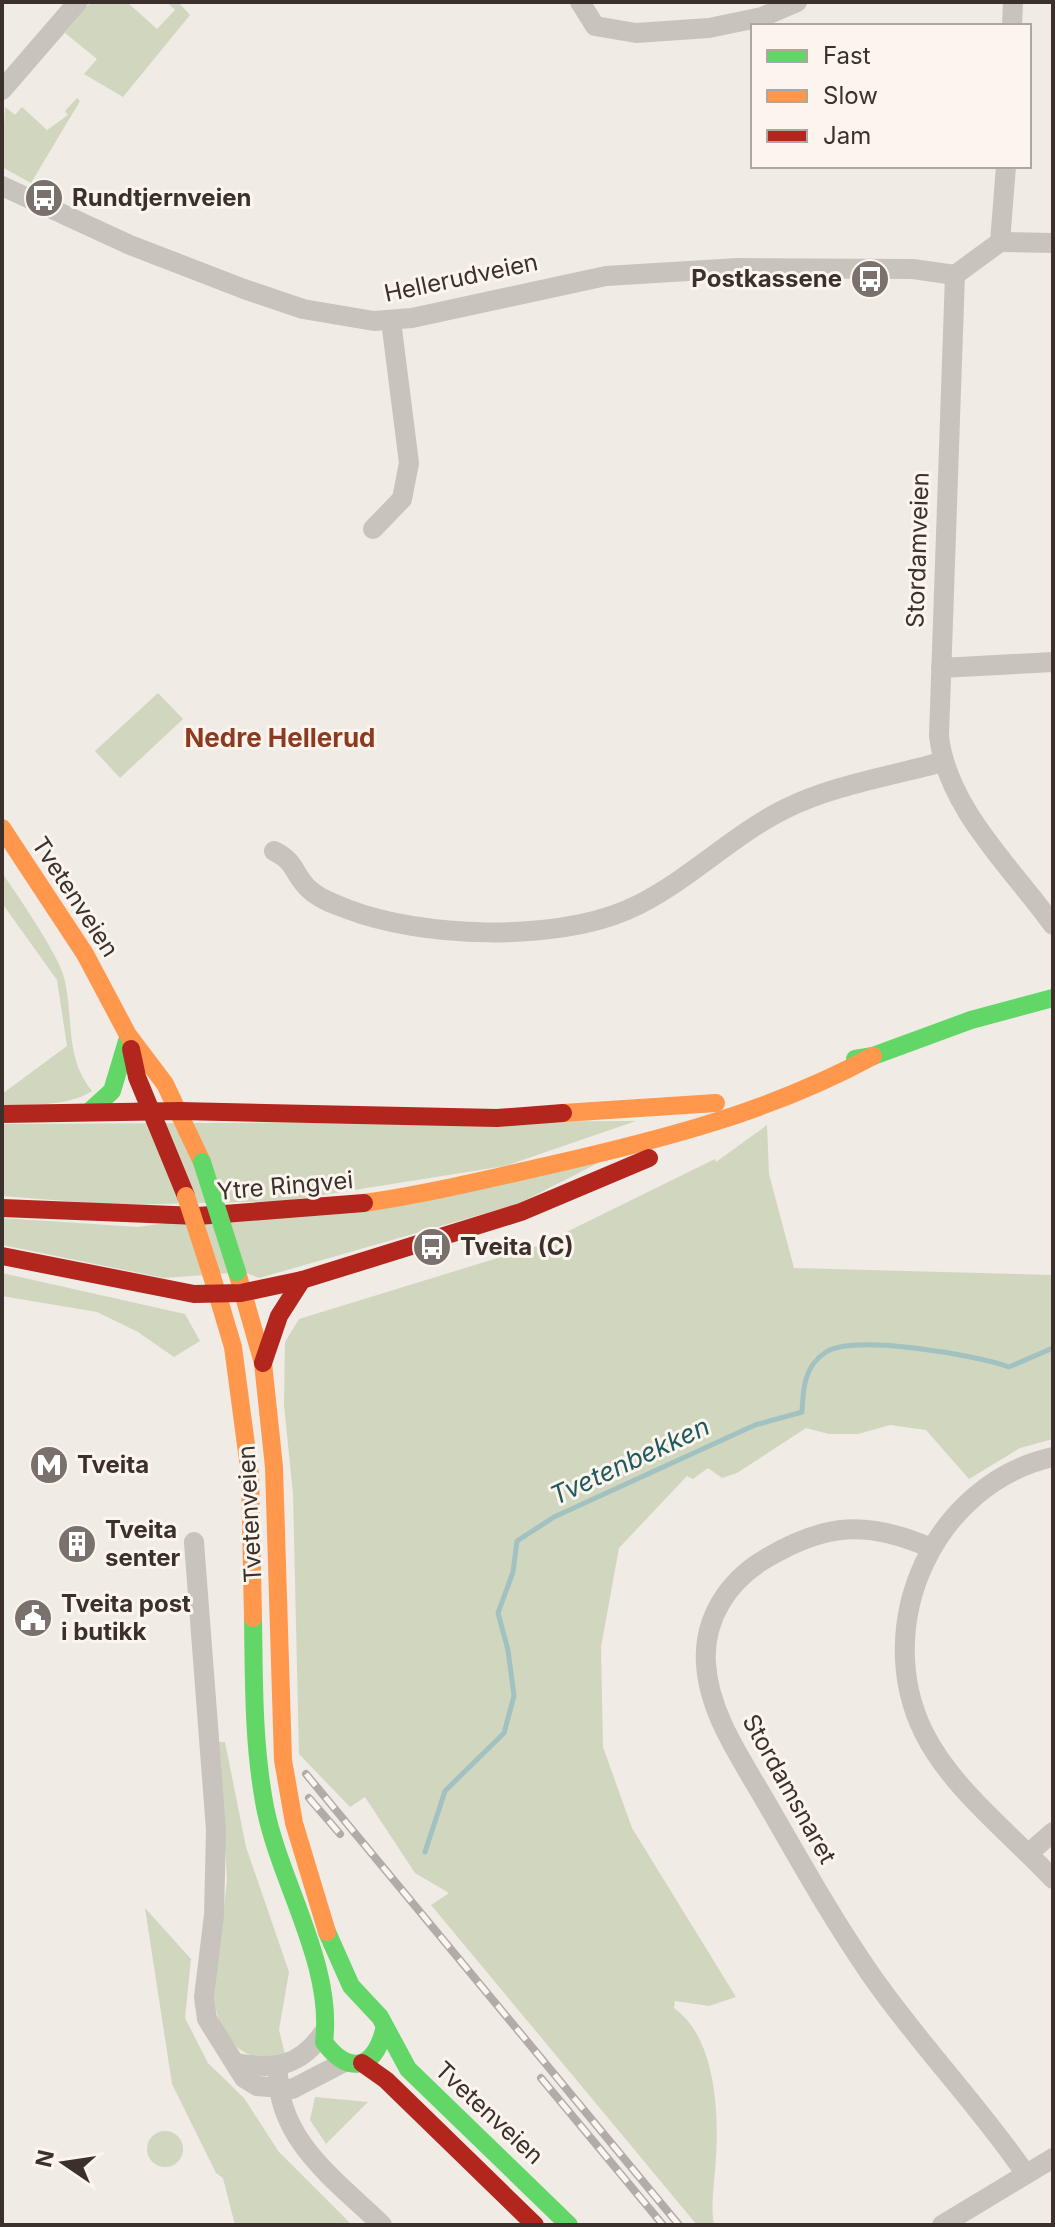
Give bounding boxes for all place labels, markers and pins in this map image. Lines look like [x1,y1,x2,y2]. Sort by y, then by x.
bus stop icon: Rundtjernveien [23,177,65,219]
place label: Rundtjernveien [72,183,251,212]
bus stop icon: Postkassene [849,258,891,300]
place label: Postkassene [691,264,842,293]
bus stop icon: Tveita (C) [411,1226,453,1268]
place label: Tveita (C) [460,1232,574,1261]
metro station icon: Tveita [28,1444,70,1486]
place label: Tveita [77,1450,149,1479]
place label: Tveita senter [105,1515,181,1572]
building icon: Tveita senter [56,1523,98,1565]
place label: Tveita post i butikk [61,1589,191,1646]
public building icon: Tveita post i butikk [12,1597,54,1639]

